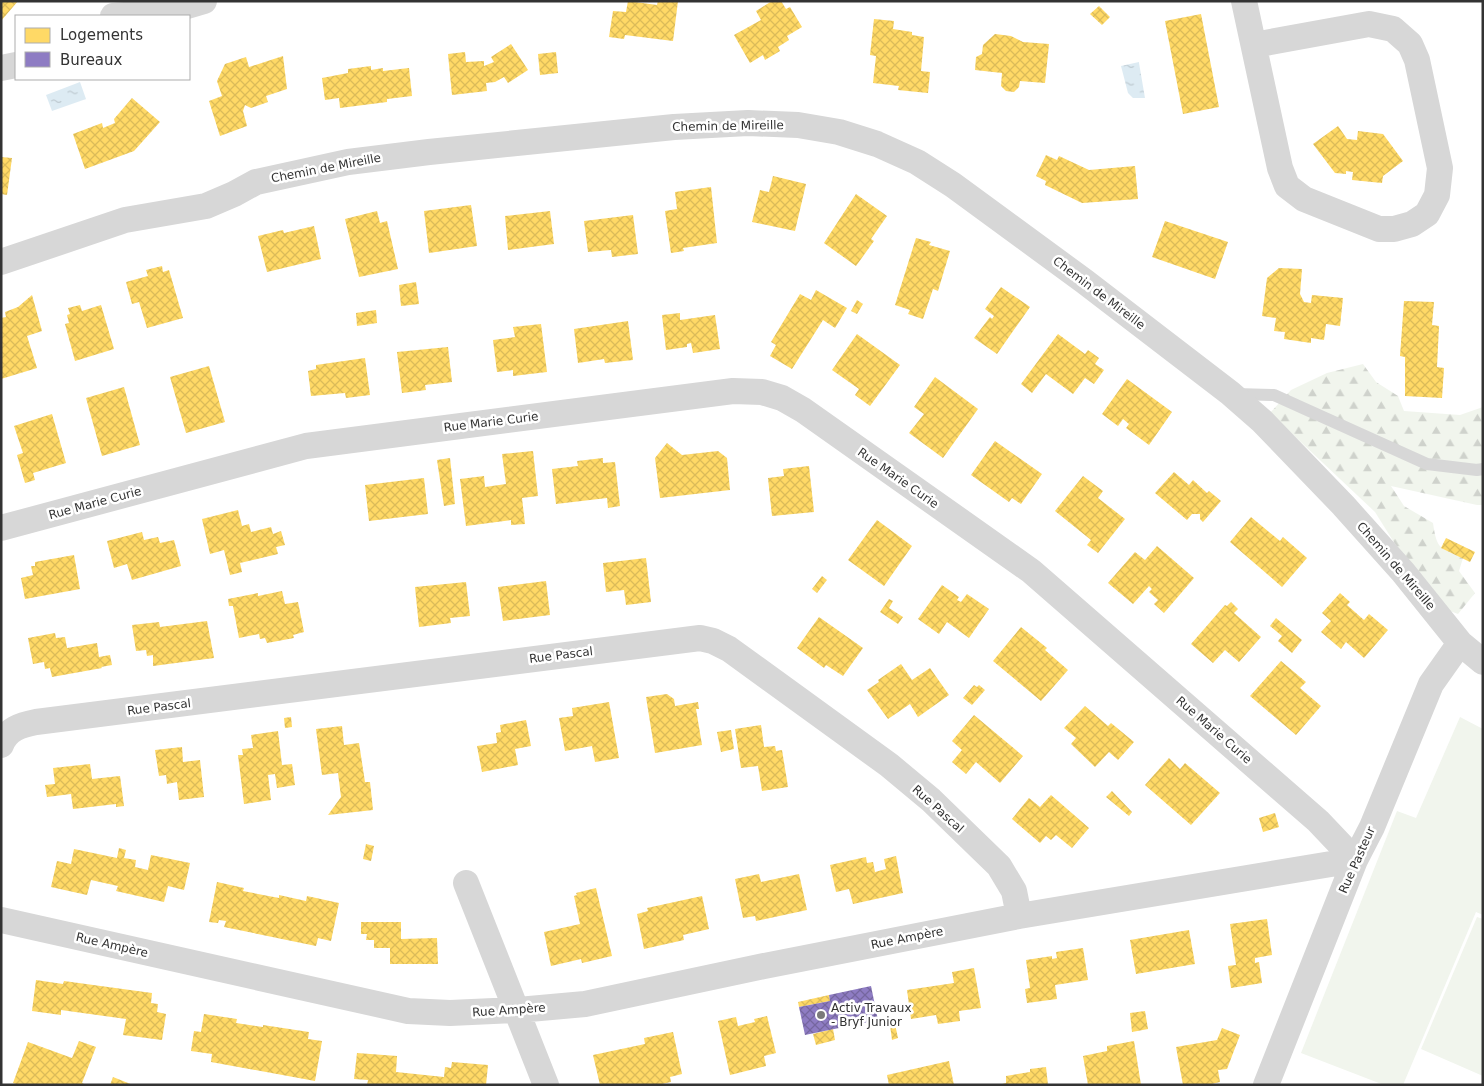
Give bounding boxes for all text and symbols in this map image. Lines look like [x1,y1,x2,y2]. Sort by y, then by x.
legend [15,15,190,80]
text: Logements [60,26,143,44]
text: Bureaux [60,51,123,69]
street label: Chemin de Mireille [672,118,784,134]
street label: Chemin de Mireille [270,150,382,186]
street label: Chemin de Mireille [1050,254,1148,332]
street label: Rue Marie Curie [443,409,539,435]
street label: Rue Marie Curie [855,445,941,511]
street label: Rue Marie Curie [47,484,143,522]
street label: Chemin de Mireille [1354,519,1438,613]
street label: Rue Pascal [528,644,594,666]
street label: Rue Marie Curie [1173,693,1255,767]
street label: Rue Pascal [126,696,192,718]
street label: Rue Pascal [909,782,967,836]
street label: Rue Pasteur [1336,824,1378,896]
street label: Rue Ampère [870,924,944,952]
street label: Rue Ampère [75,930,149,960]
street label: Rue Ampère [472,1000,546,1020]
place label: Activ Travaux - Bryf Junior [831,1001,912,1029]
marker: Activ Travaux - Bryf Junior [815,1009,827,1021]

